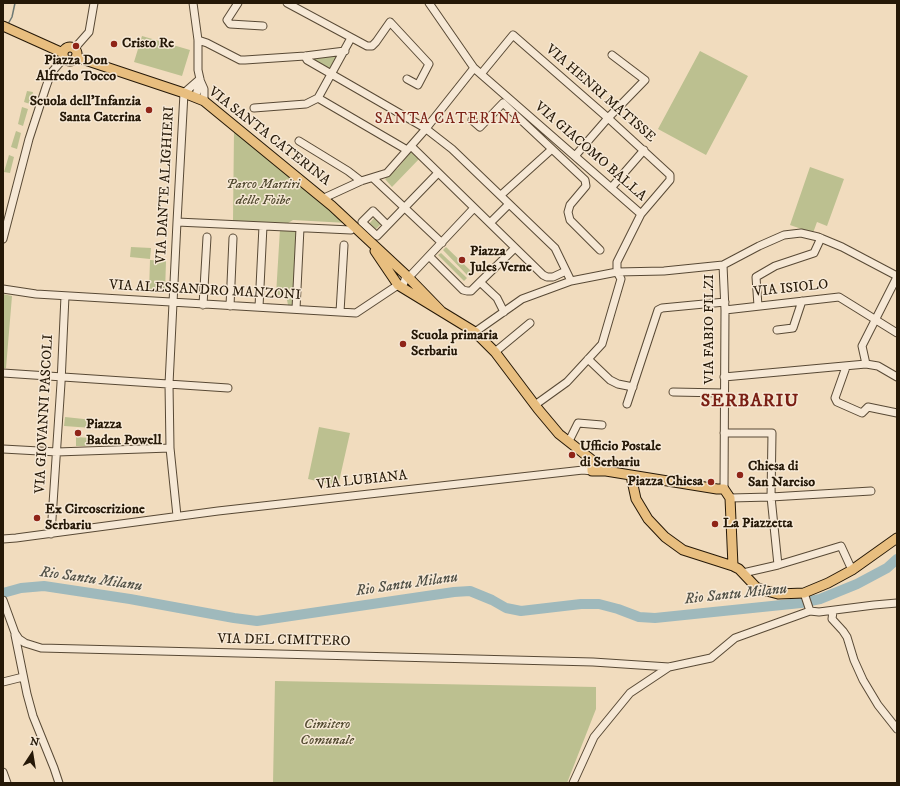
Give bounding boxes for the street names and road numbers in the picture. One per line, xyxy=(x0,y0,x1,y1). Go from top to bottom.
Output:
street label: VIA HENRI MATISSE xyxy=(542,42,658,146)
street label: VIA SANTA CATERINA xyxy=(205,84,333,190)
street label: VIA GIACOMO BALLA xyxy=(531,99,649,205)
street label: VIA DANTE ALIGHIERI xyxy=(153,106,179,264)
street label: VIA FABIO FILZI xyxy=(702,274,718,384)
street label: VIA ISIOLO xyxy=(753,277,829,301)
street label: VIA ALESSANDRO MANZONI xyxy=(109,278,301,304)
street label: VIA GIOVANNI PASCOLI xyxy=(32,334,58,494)
street label: VIA LUBIANA xyxy=(316,468,408,494)
street label: VIA DEL CIMITERO xyxy=(217,631,351,651)

